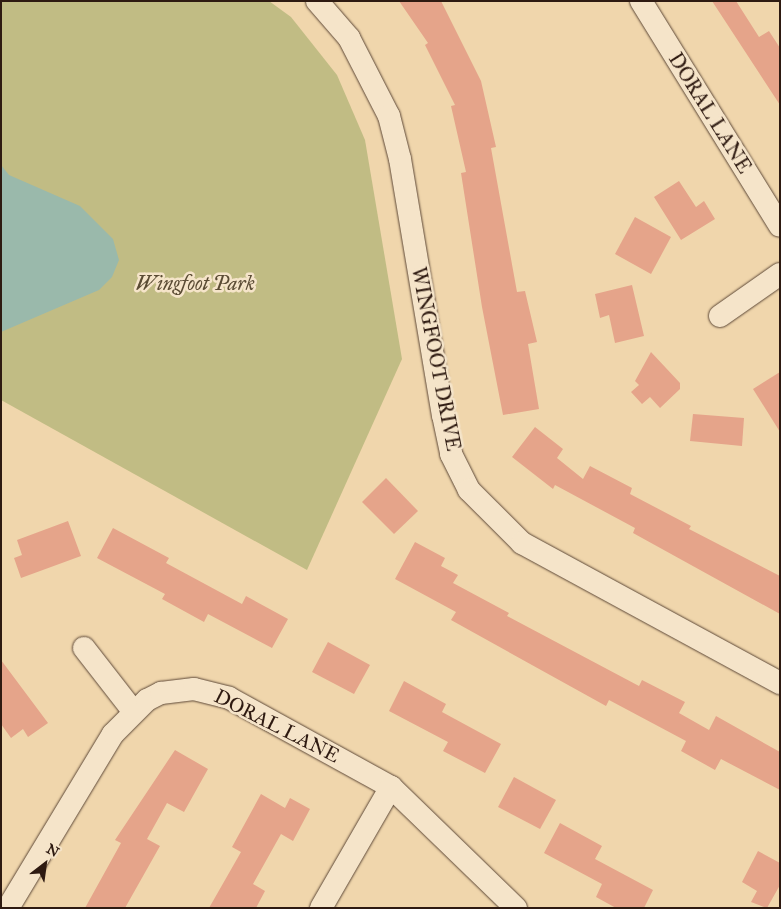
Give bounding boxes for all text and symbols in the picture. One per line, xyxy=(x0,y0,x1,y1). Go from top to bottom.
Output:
street label: DORAL LANE xyxy=(663,48,757,178)
street label: WINGFOOT DRIVE xyxy=(406,265,466,453)
park label: Wingfoot Park xyxy=(135,271,255,295)
street label: DORAL LANE xyxy=(210,684,344,768)
north arrow xyxy=(20,839,70,889)
text: N xyxy=(43,840,62,861)

